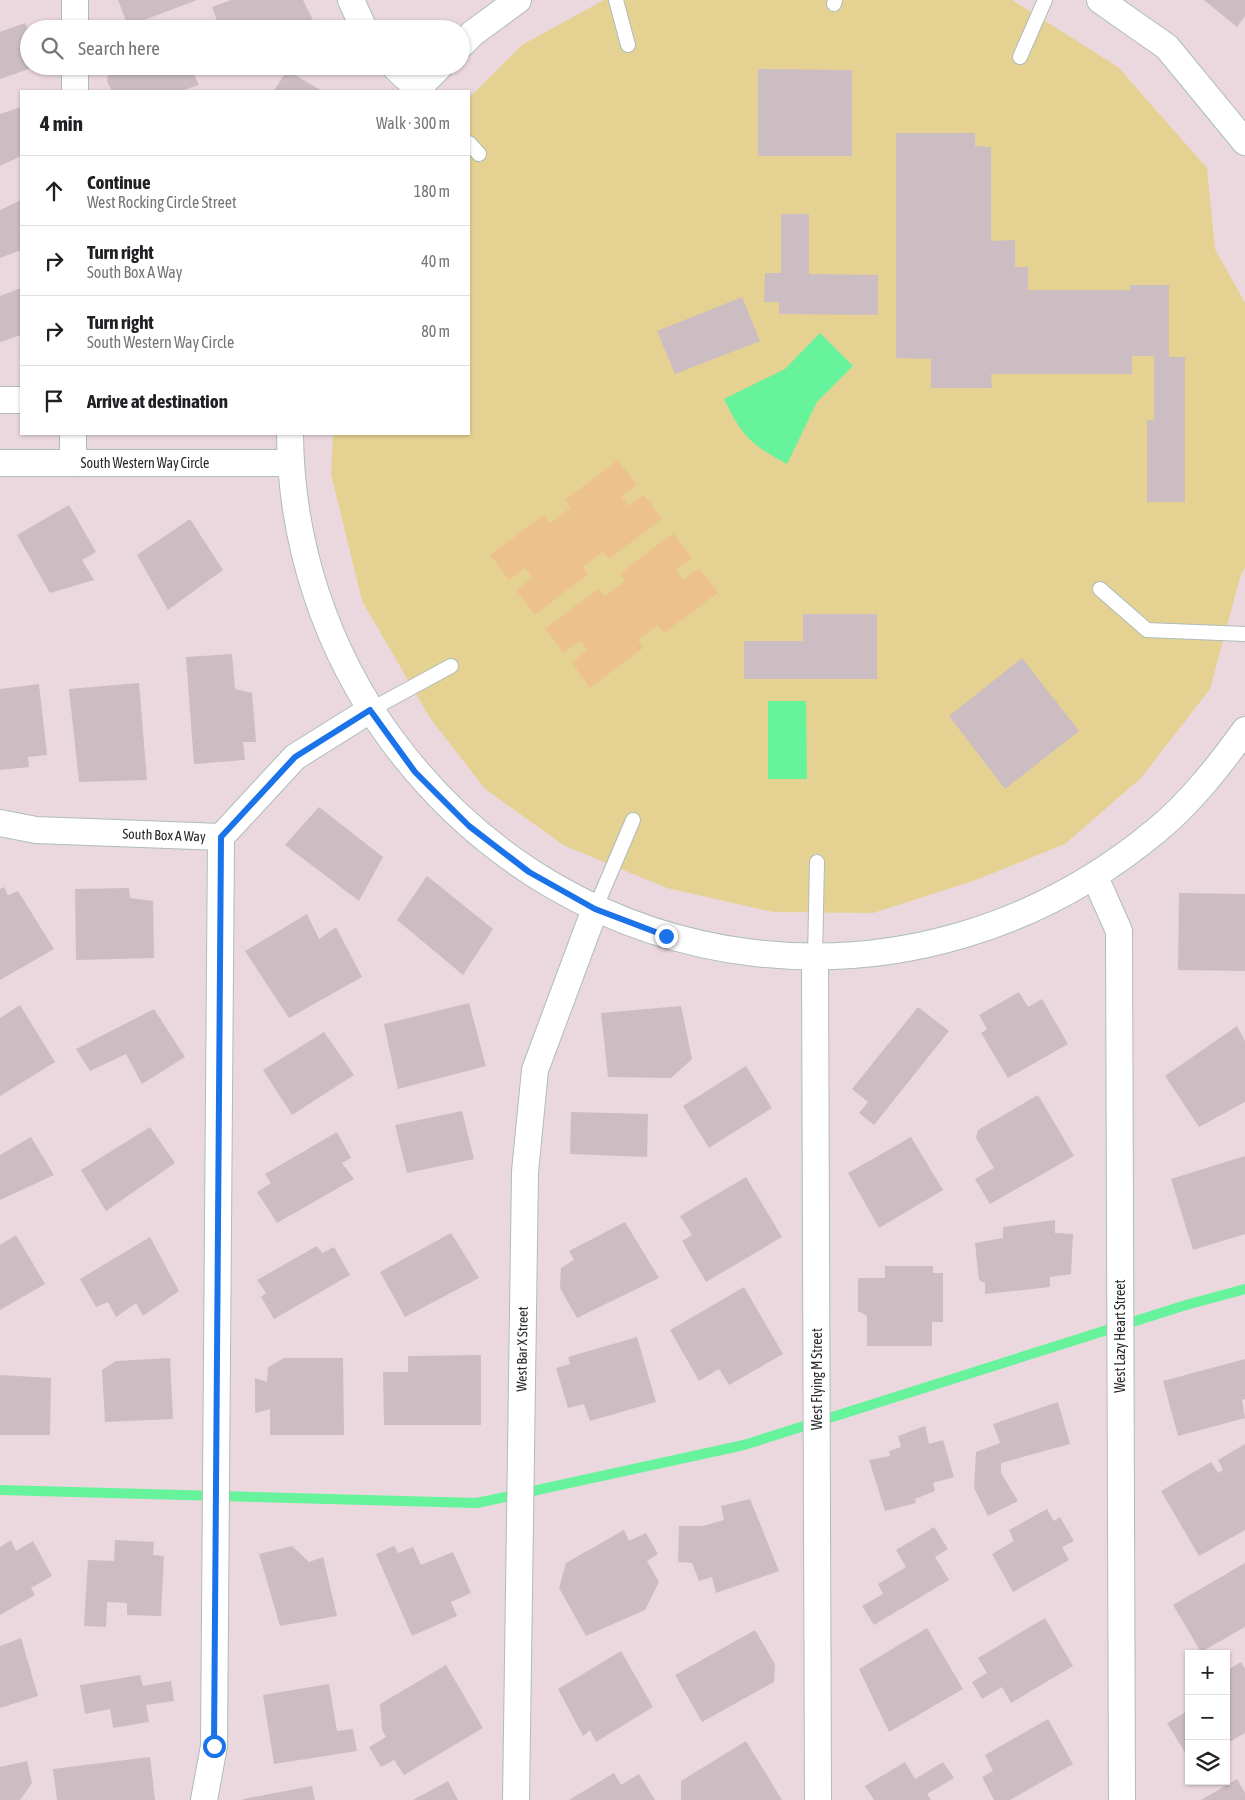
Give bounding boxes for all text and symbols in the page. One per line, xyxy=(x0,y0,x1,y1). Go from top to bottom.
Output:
search box xyxy=(20,20,470,75)
icon: search xyxy=(38,34,66,62)
text: Search here xyxy=(78,37,160,59)
text: 4 min xyxy=(40,111,83,135)
text: Walk · 300 m xyxy=(376,114,450,132)
text: Continue xyxy=(87,171,151,193)
icon: ahead xyxy=(40,177,68,205)
text: 180 m xyxy=(414,182,450,200)
text: West Rocking Circle Street xyxy=(87,193,237,211)
text: Turn right xyxy=(87,241,154,263)
icon: right xyxy=(40,247,68,275)
text: 40 m xyxy=(421,252,450,270)
text: South Box A Way xyxy=(87,263,182,281)
text: Turn right xyxy=(87,311,154,333)
icon: right xyxy=(40,317,68,345)
text: 80 m xyxy=(421,322,450,340)
text: South Western Way Circle xyxy=(87,333,234,351)
icon: arrive xyxy=(40,387,68,415)
text: Arrive at destination xyxy=(87,390,228,412)
street label: South Western Way Circle xyxy=(81,455,209,471)
street label: South Box A Way xyxy=(122,826,206,844)
route end xyxy=(655,925,678,948)
street label: West Lazy Heart Street xyxy=(1112,1279,1128,1393)
street label: West Bar X Street xyxy=(513,1306,531,1392)
street label: West Flying M Street xyxy=(809,1328,825,1430)
map controls xyxy=(1185,1650,1230,1785)
button: + xyxy=(1185,1650,1230,1695)
button: − xyxy=(1185,1695,1230,1740)
route start xyxy=(203,1735,226,1758)
button: layers xyxy=(1185,1740,1230,1785)

